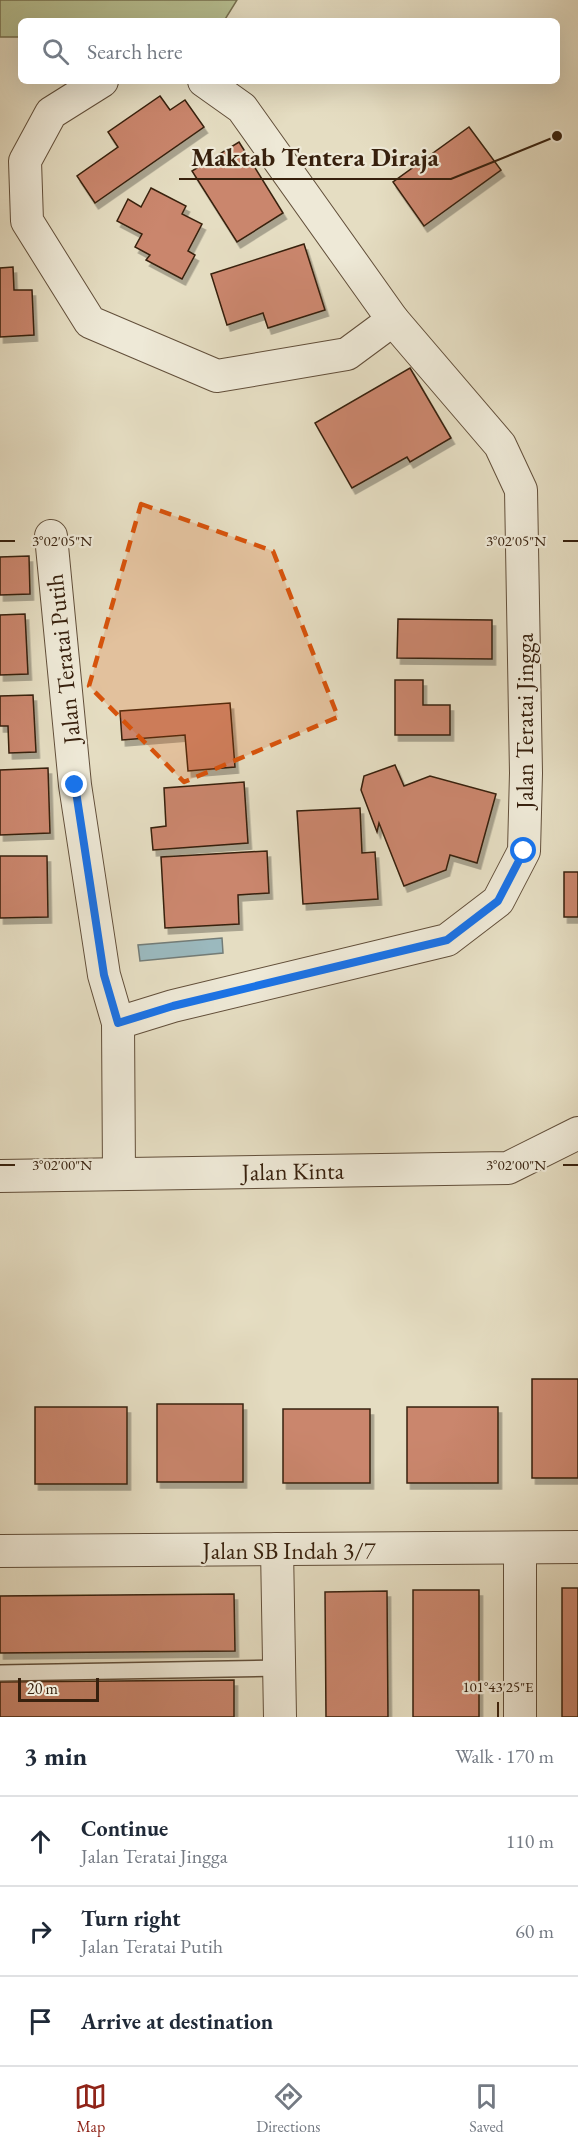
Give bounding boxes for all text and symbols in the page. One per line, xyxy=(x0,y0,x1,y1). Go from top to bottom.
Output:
search box xyxy=(18,18,560,84)
icon: search xyxy=(39,35,72,68)
text: Search here xyxy=(87,37,182,66)
callout: Maktab Tentera Diraja xyxy=(179,135,451,179)
text: Maktab Tentera Diraja xyxy=(191,140,440,174)
text: 3°02'05"N xyxy=(32,531,92,550)
text: 3°02'05"N xyxy=(486,531,546,550)
street label: Jalan Teratai Putih xyxy=(39,573,88,747)
street label: Jalan Teratai Jingga xyxy=(509,633,540,811)
route end xyxy=(61,771,87,797)
route start xyxy=(510,837,536,863)
text: 3°02'00"N xyxy=(32,1155,92,1174)
street label: Jalan Kinta xyxy=(239,1155,345,1187)
text: 3°02'00"N xyxy=(486,1155,546,1174)
street label: Jalan SB Indah 3/7 xyxy=(201,1535,376,1566)
scale bar xyxy=(18,1675,99,1702)
text: 101°43'25"E xyxy=(462,1677,534,1696)
text: 20 m xyxy=(27,1678,58,1699)
text: 3 min xyxy=(24,1739,87,1773)
text: Walk · 170 m xyxy=(455,1743,554,1769)
text: Continue xyxy=(81,1814,168,1843)
icon: ahead xyxy=(24,1825,57,1858)
text: 110 m xyxy=(506,1828,554,1854)
text: Jalan Teratai Jingga xyxy=(81,1843,228,1869)
text: Turn right xyxy=(81,1904,180,1933)
icon: right xyxy=(24,1915,57,1948)
text: 60 m xyxy=(515,1918,554,1944)
text: Jalan Teratai Putih xyxy=(81,1933,223,1959)
icon: arrive xyxy=(24,2005,57,2038)
text: Arrive at destination xyxy=(81,2007,273,2036)
tab: Map xyxy=(74,2080,107,2137)
tab: Directions xyxy=(256,2080,321,2137)
tab: Saved xyxy=(469,2080,504,2137)

